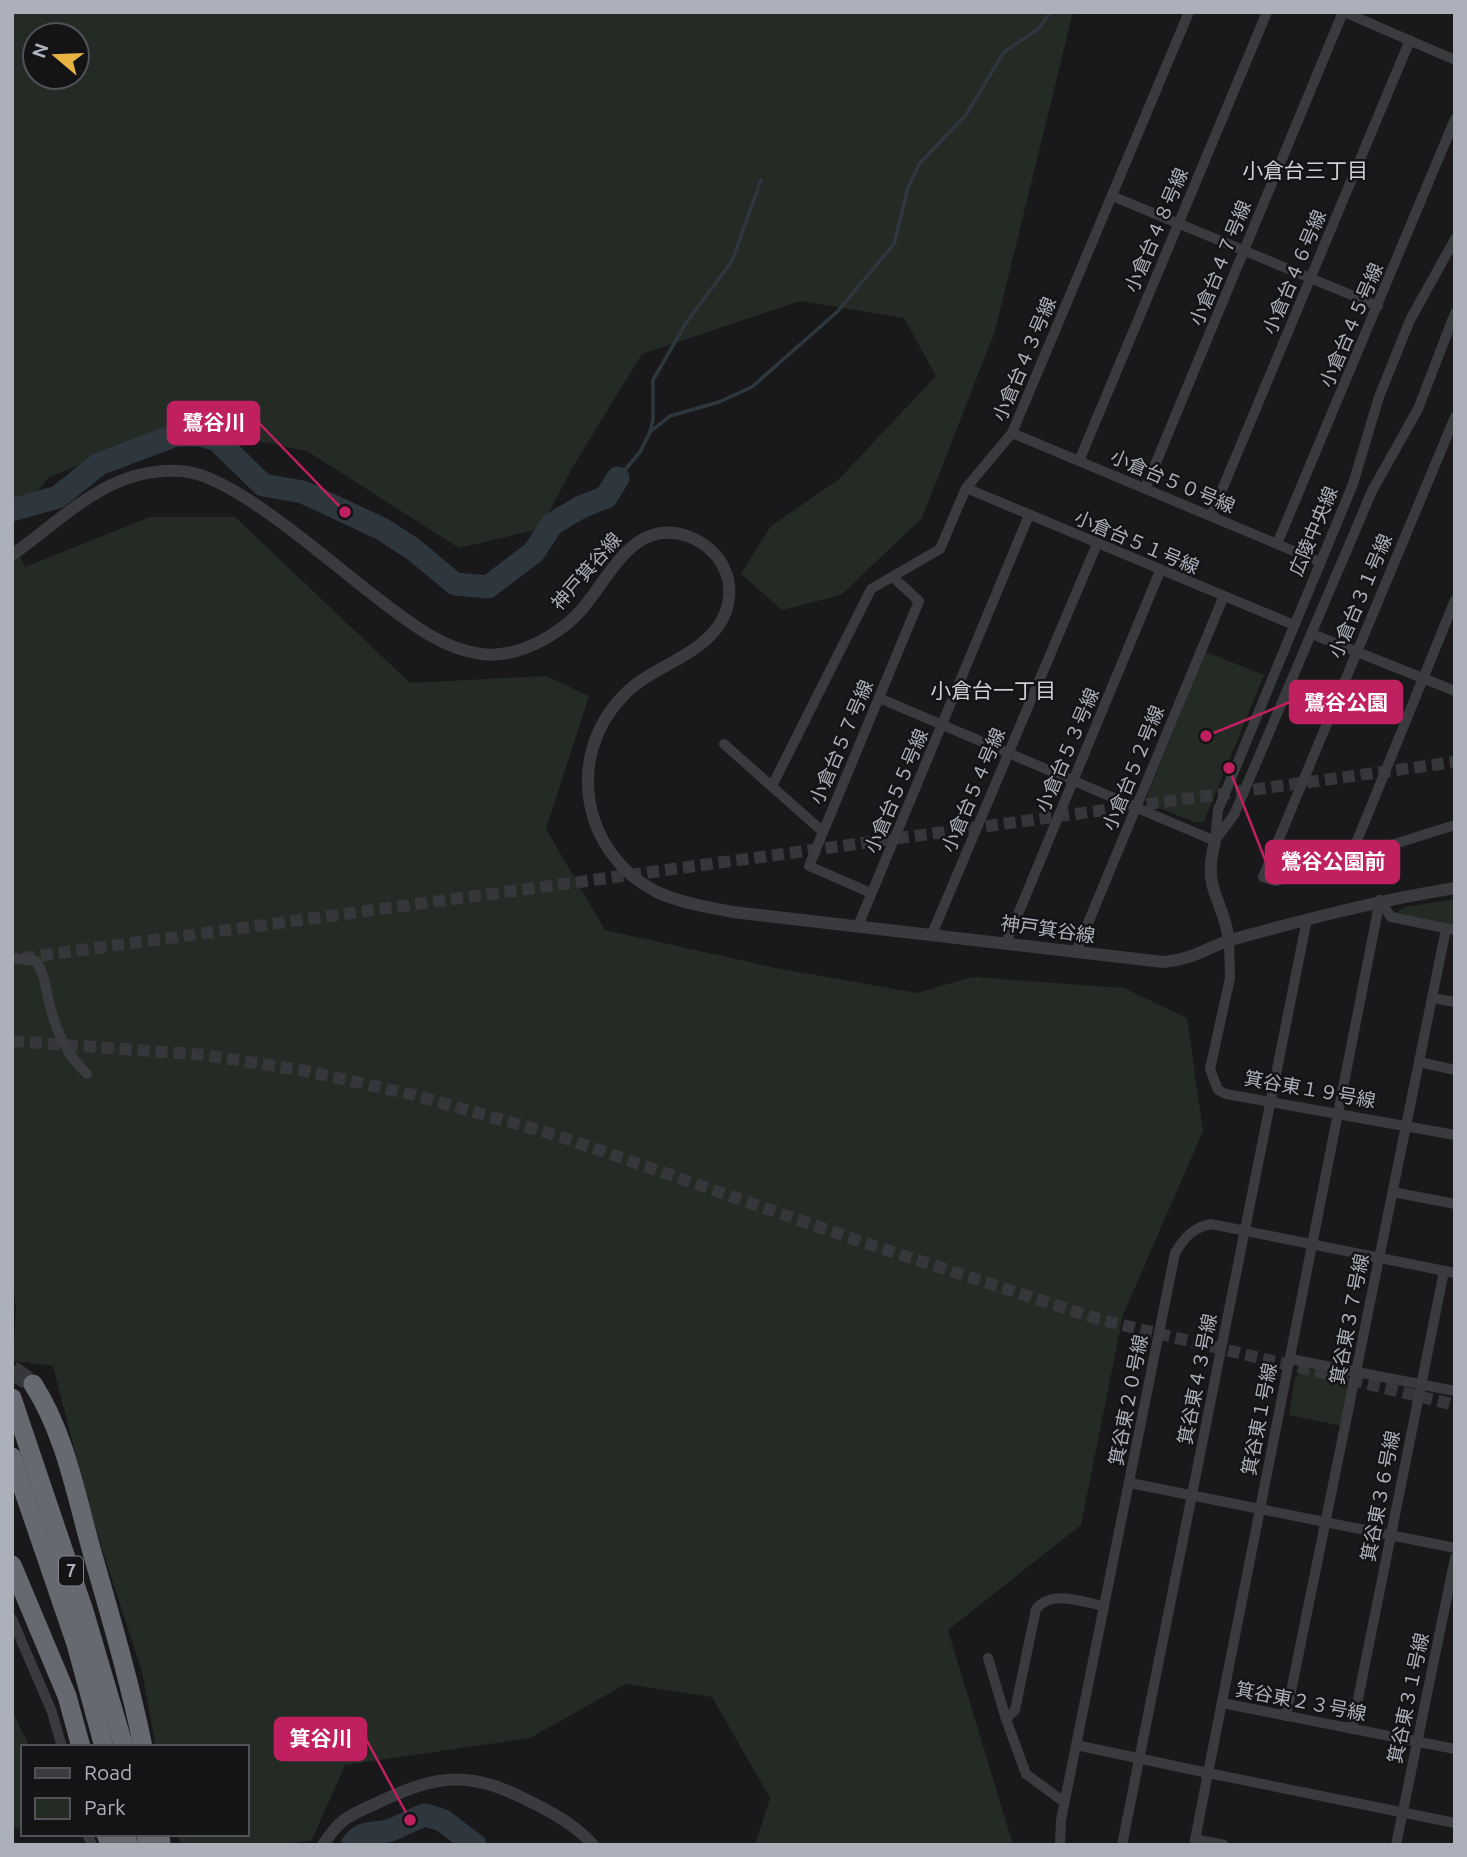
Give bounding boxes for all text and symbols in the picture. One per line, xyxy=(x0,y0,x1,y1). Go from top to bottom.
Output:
north arrow xyxy=(21,21,91,91)
text: N xyxy=(27,40,53,61)
district label: 小倉台三丁目 xyxy=(1242,158,1368,182)
street label: 小倉台４８号線 xyxy=(1120,164,1192,296)
street label: 小倉台４７号線 xyxy=(1185,197,1255,329)
street label: 小倉台４６号線 xyxy=(1258,206,1330,338)
street label: 小倉台４５号線 xyxy=(1315,259,1387,391)
street label: 小倉台４３号線 xyxy=(988,293,1060,425)
callout: 鷺谷川 xyxy=(168,402,259,444)
text: 鷺谷川 xyxy=(183,410,246,434)
street label: 小倉台５０号線 xyxy=(1107,445,1239,517)
street label: 広陵中央線 xyxy=(1284,483,1342,579)
street label: 小倉台５１号線 xyxy=(1071,506,1203,578)
street label: 神戸箕谷線 xyxy=(547,528,625,614)
street label: 小倉台３１号線 xyxy=(1324,530,1396,662)
street label: 小倉台５７号線 xyxy=(805,676,877,808)
district label: 小倉台一丁目 xyxy=(930,678,1056,702)
callout: 鷺谷公園 xyxy=(1290,681,1402,723)
street label: 小倉台５３号線 xyxy=(1031,684,1103,816)
text: 鷺谷公園 xyxy=(1304,690,1388,714)
street label: 小倉台５２号線 xyxy=(1098,702,1168,834)
street label: 小倉台５４号線 xyxy=(937,724,1009,856)
street label: 小倉台５５号線 xyxy=(860,725,932,857)
callout: 鶯谷公園前 xyxy=(1266,841,1399,883)
text: 鶯谷公園前 xyxy=(1281,849,1386,873)
street label: 神戸箕谷線 xyxy=(999,911,1097,947)
street label: 箕谷東１９号線 xyxy=(1243,1067,1377,1111)
street label: 箕谷東３７号線 xyxy=(1326,1252,1372,1386)
street label: 箕谷東４３号線 xyxy=(1174,1312,1220,1446)
street label: 箕谷東２０号線 xyxy=(1105,1333,1151,1467)
street label: 箕谷東１号線 xyxy=(1237,1361,1281,1477)
street label: 箕谷東３６号線 xyxy=(1357,1429,1403,1563)
road number: 7 xyxy=(59,1556,83,1586)
street label: 箕谷東３１号線 xyxy=(1383,1631,1433,1765)
street label: 箕谷東２３号線 xyxy=(1234,1678,1368,1724)
callout: 箕谷川 xyxy=(275,1718,366,1760)
text: 箕谷川 xyxy=(290,1726,353,1750)
legend xyxy=(21,1745,248,1836)
text: Road xyxy=(84,1760,132,1784)
text: Park xyxy=(84,1795,126,1819)

